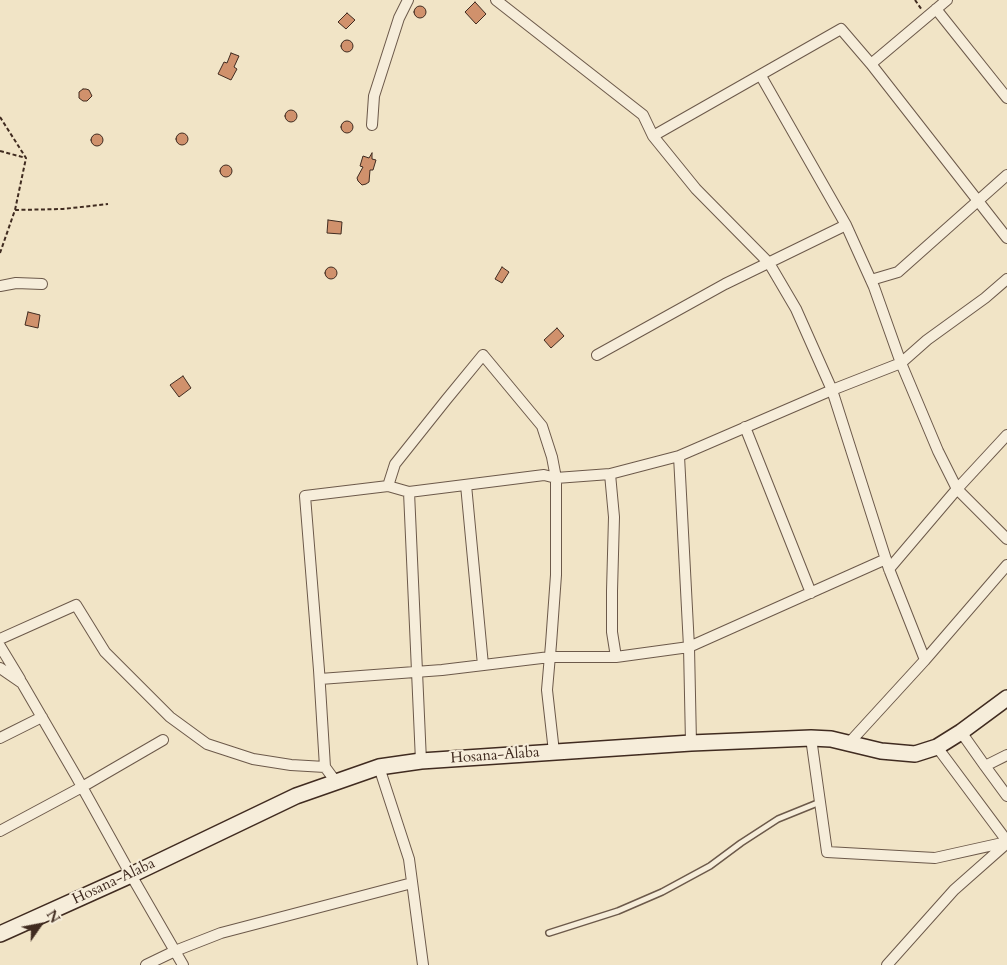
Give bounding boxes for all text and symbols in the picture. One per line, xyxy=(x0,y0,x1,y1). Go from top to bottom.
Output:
street label: Hosana-Alaba xyxy=(450,744,540,768)
street label: Hosana-Alaba xyxy=(70,855,158,909)
north arrow xyxy=(15,900,65,950)
text: N xyxy=(42,906,64,927)

